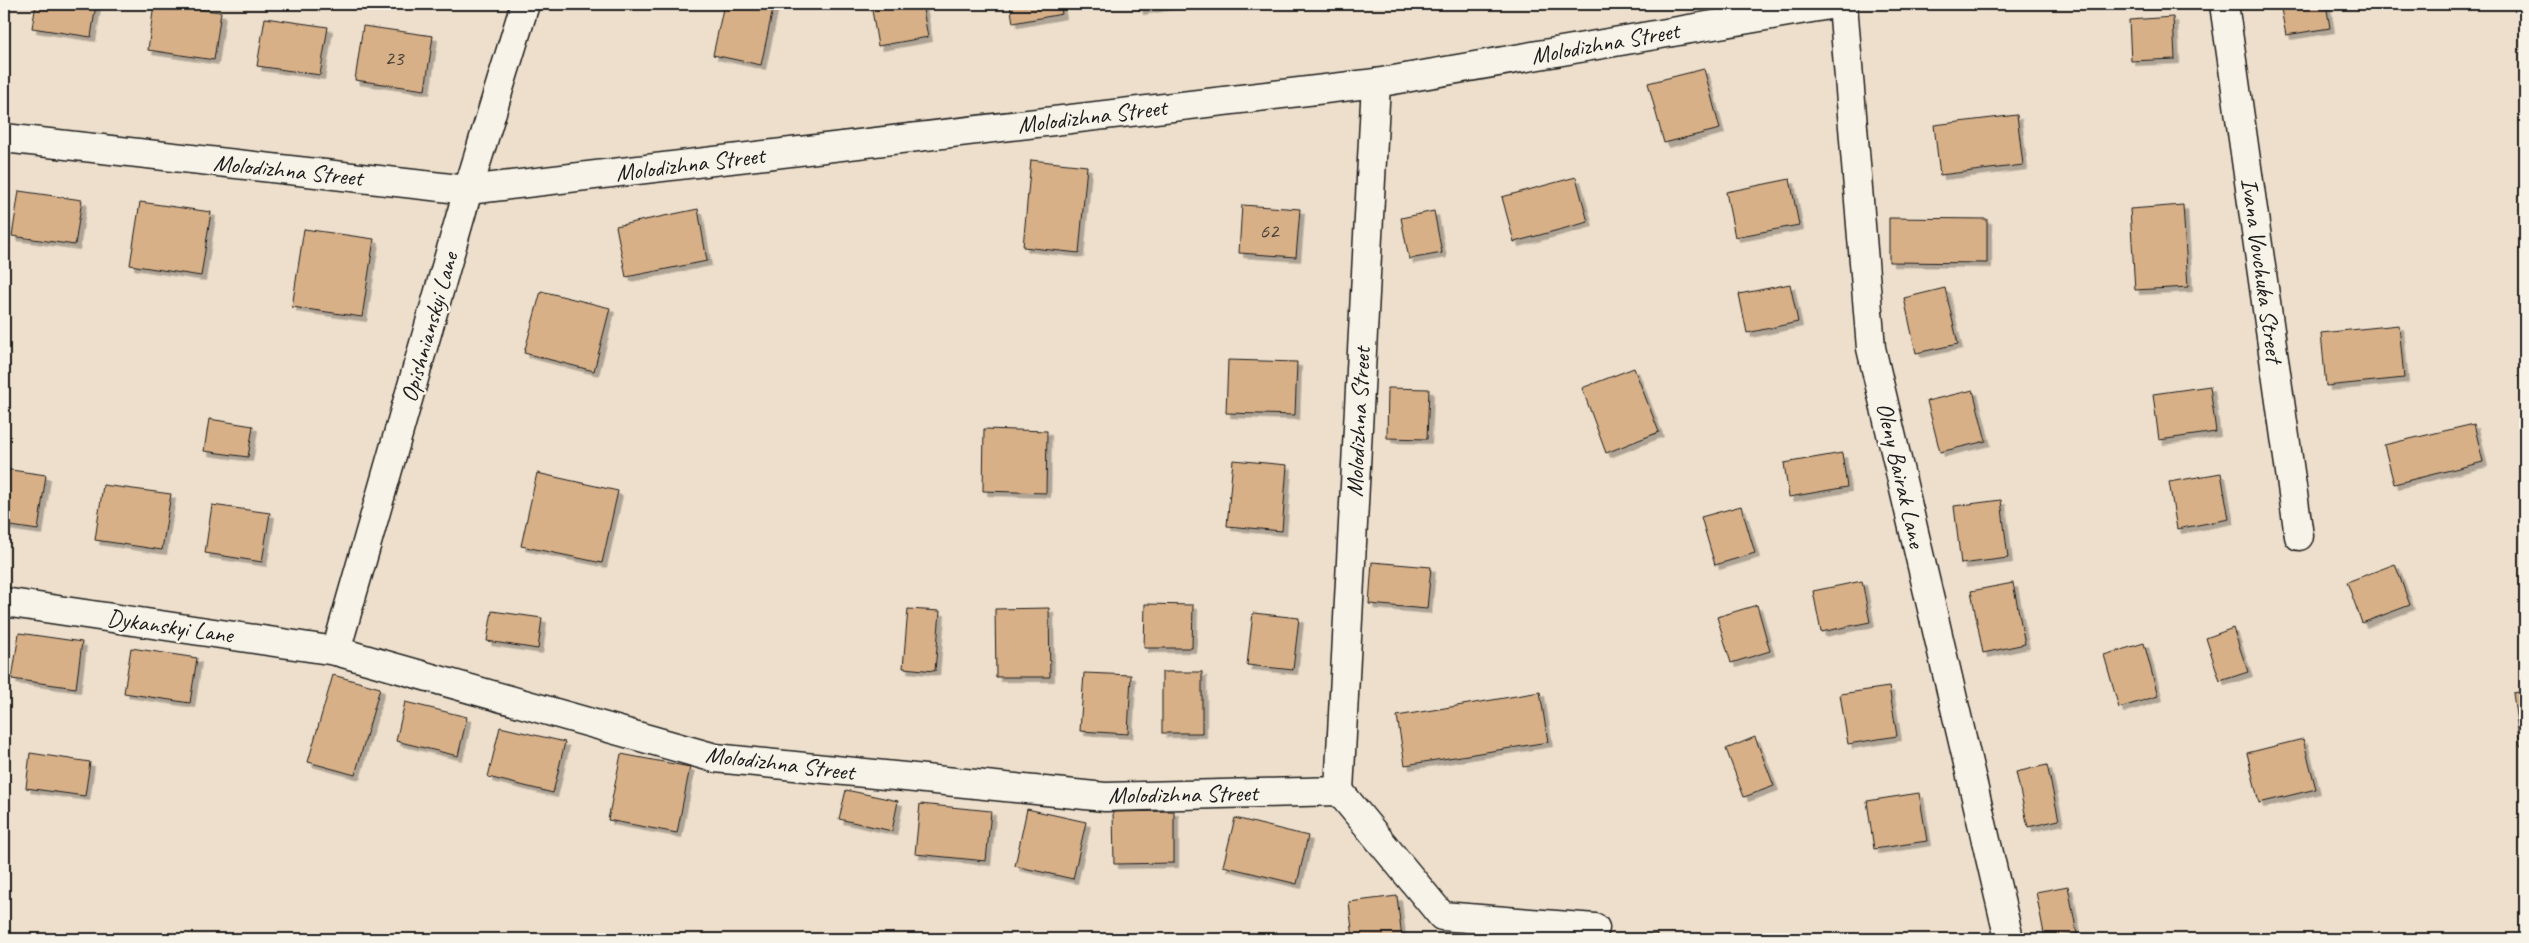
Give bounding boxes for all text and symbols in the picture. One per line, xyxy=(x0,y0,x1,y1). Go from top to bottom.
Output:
street label: Molodizhna Street xyxy=(1529,15,1683,71)
house number: 23 xyxy=(385,45,405,71)
street label: Molodizhna Street xyxy=(1016,92,1170,140)
street label: Molodizhna Street xyxy=(614,140,768,188)
street label: Molodizhna Street xyxy=(212,147,366,193)
street label: Ivana Vovchuka Street xyxy=(2234,176,2290,367)
house number: 62 xyxy=(1260,218,1280,244)
street label: Opishnianskyi Lane xyxy=(393,246,465,405)
street label: Molodizhna Street xyxy=(1339,344,1377,498)
street label: Oleny Bairak Lane xyxy=(1870,400,1933,552)
street label: Dykanskyi Lane xyxy=(105,602,237,650)
street label: Molodizhna Street xyxy=(704,739,858,787)
street label: Molodizhna Street xyxy=(1108,778,1260,810)

